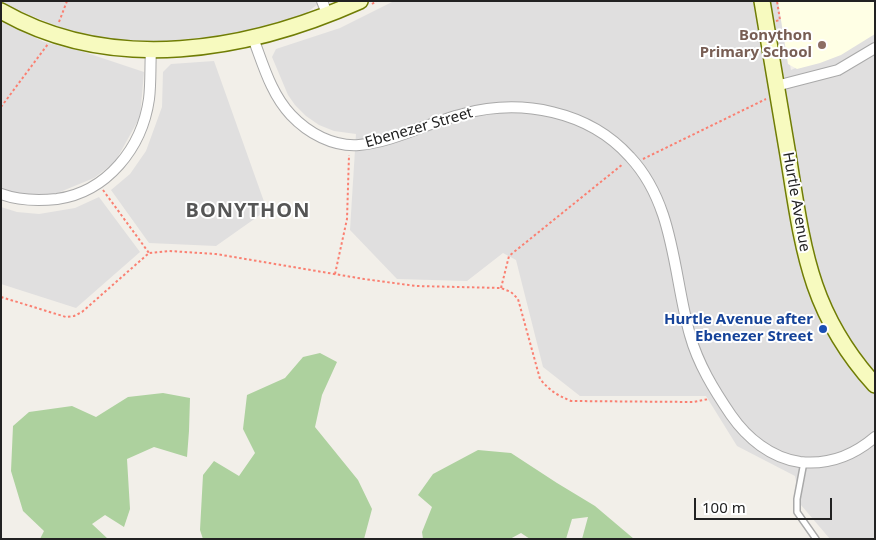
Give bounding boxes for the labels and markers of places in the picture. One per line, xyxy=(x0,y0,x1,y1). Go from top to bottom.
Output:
place label: Bonython Primary School xyxy=(700,27,812,62)
marker: Bonython Primary School xyxy=(816,39,828,51)
place label: Hurtle Avenue after Ebenezer Street xyxy=(664,311,813,346)
marker: Hurtle Avenue after Ebenezer Street xyxy=(817,323,829,335)

